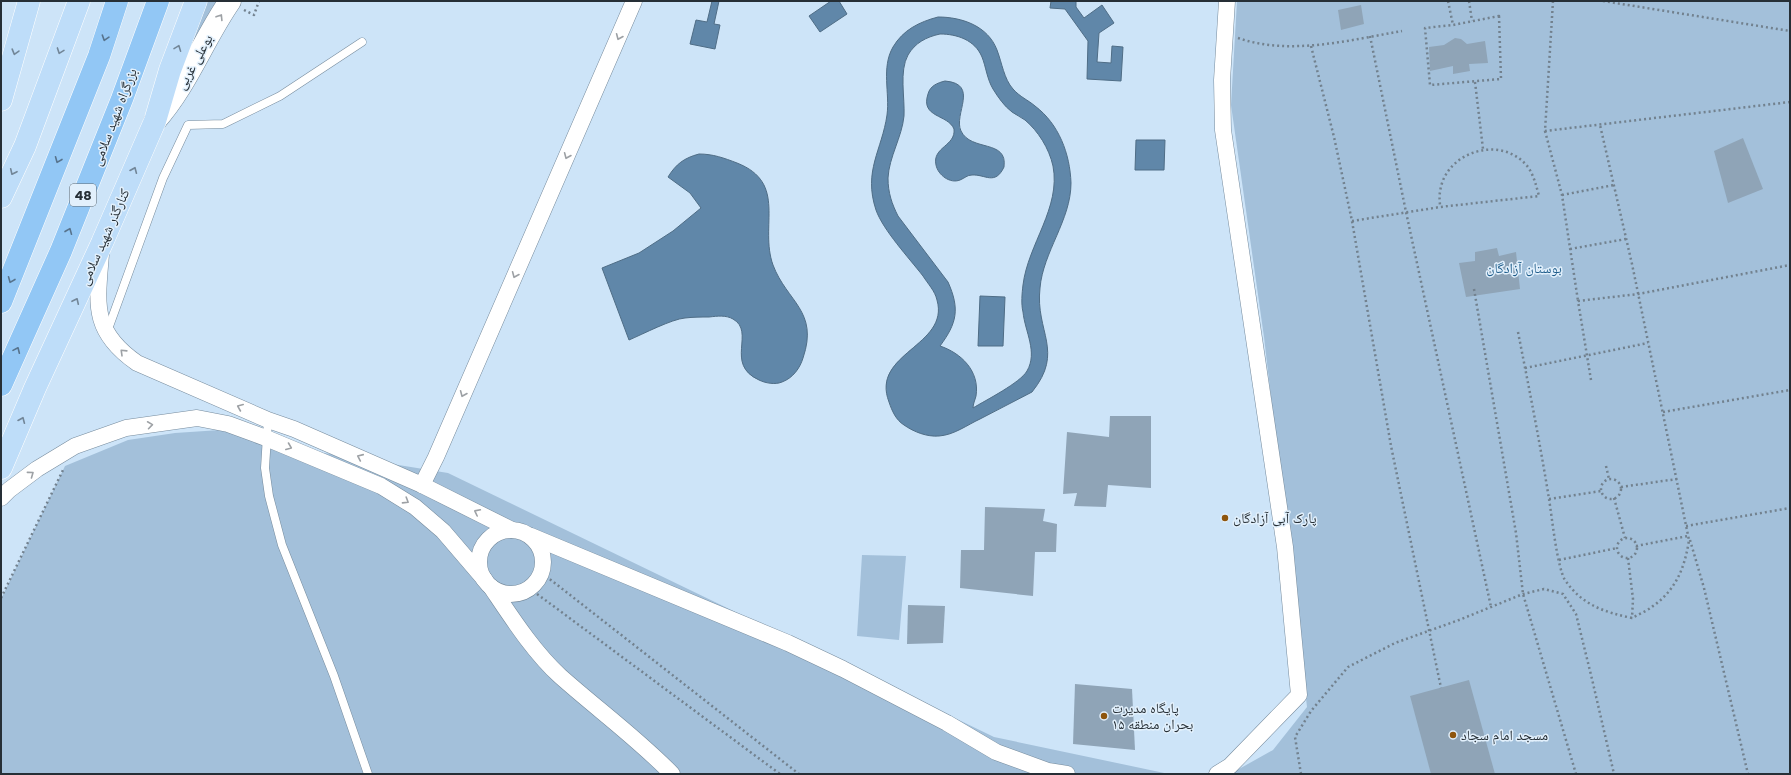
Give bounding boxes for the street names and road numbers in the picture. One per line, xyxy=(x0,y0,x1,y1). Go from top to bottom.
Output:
street label: بوعلی غربی xyxy=(171,31,217,93)
street label: بزرگراه شهید سلامی xyxy=(86,65,142,169)
road number: 48 xyxy=(70,184,96,206)
street label: کنارگذر شهید سلامی xyxy=(74,185,134,289)

